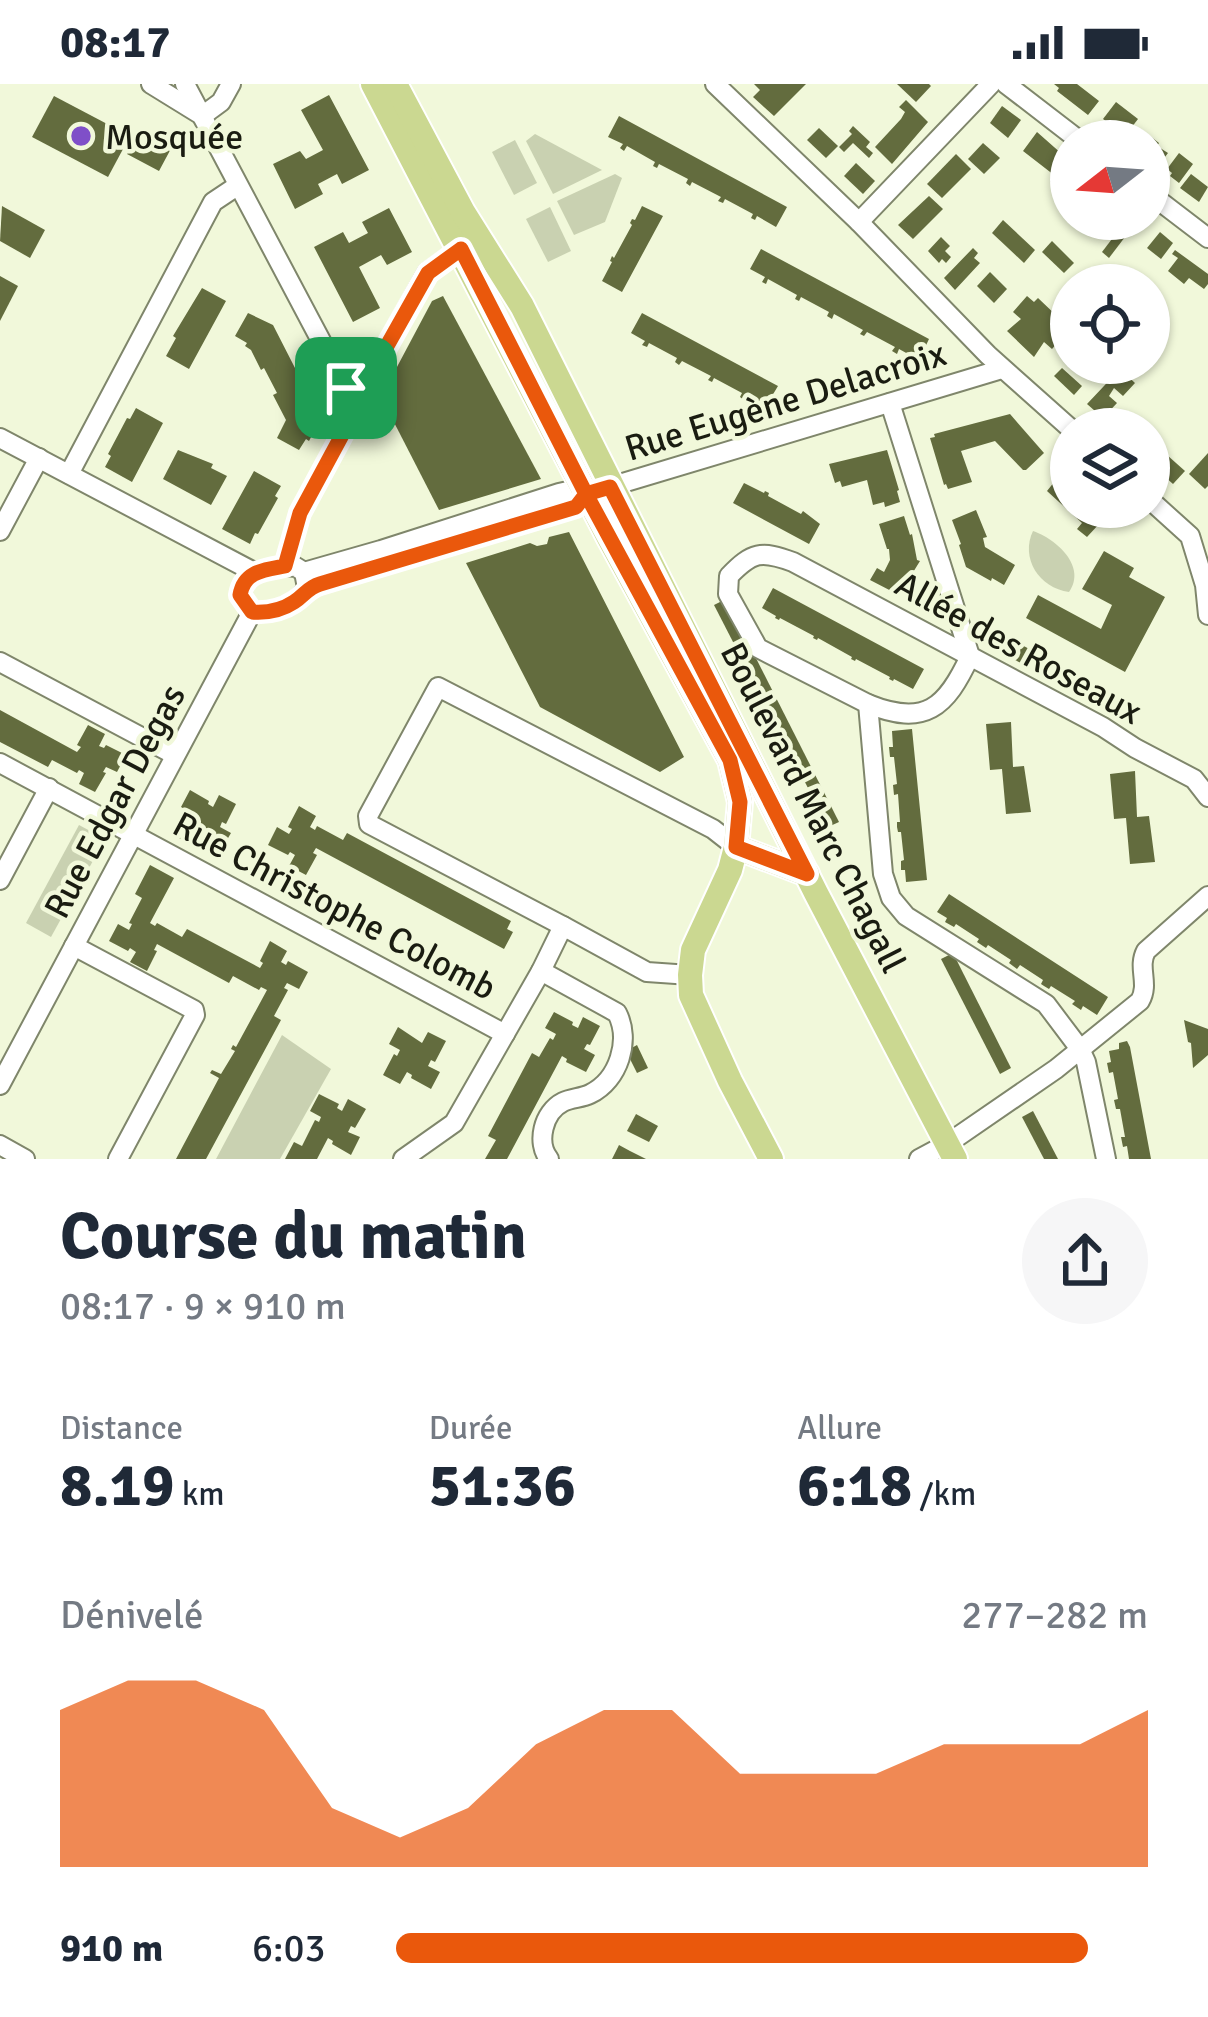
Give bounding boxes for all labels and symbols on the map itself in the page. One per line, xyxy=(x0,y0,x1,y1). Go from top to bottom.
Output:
place label: Mosquée xyxy=(105,115,243,160)
north arrow xyxy=(1050,120,1170,240)
marker: Mosquée xyxy=(68,123,94,149)
street label: Rue Eugène Delacroix xyxy=(620,331,952,472)
pin xyxy=(295,337,397,439)
street label: Allée des Roseaux xyxy=(887,562,1150,735)
street label: Boulevard Marc Chagall xyxy=(710,635,916,980)
street label: Rue Edgar Degas xyxy=(35,677,196,926)
street label: Rue Christophe Colomb xyxy=(165,802,504,1011)

